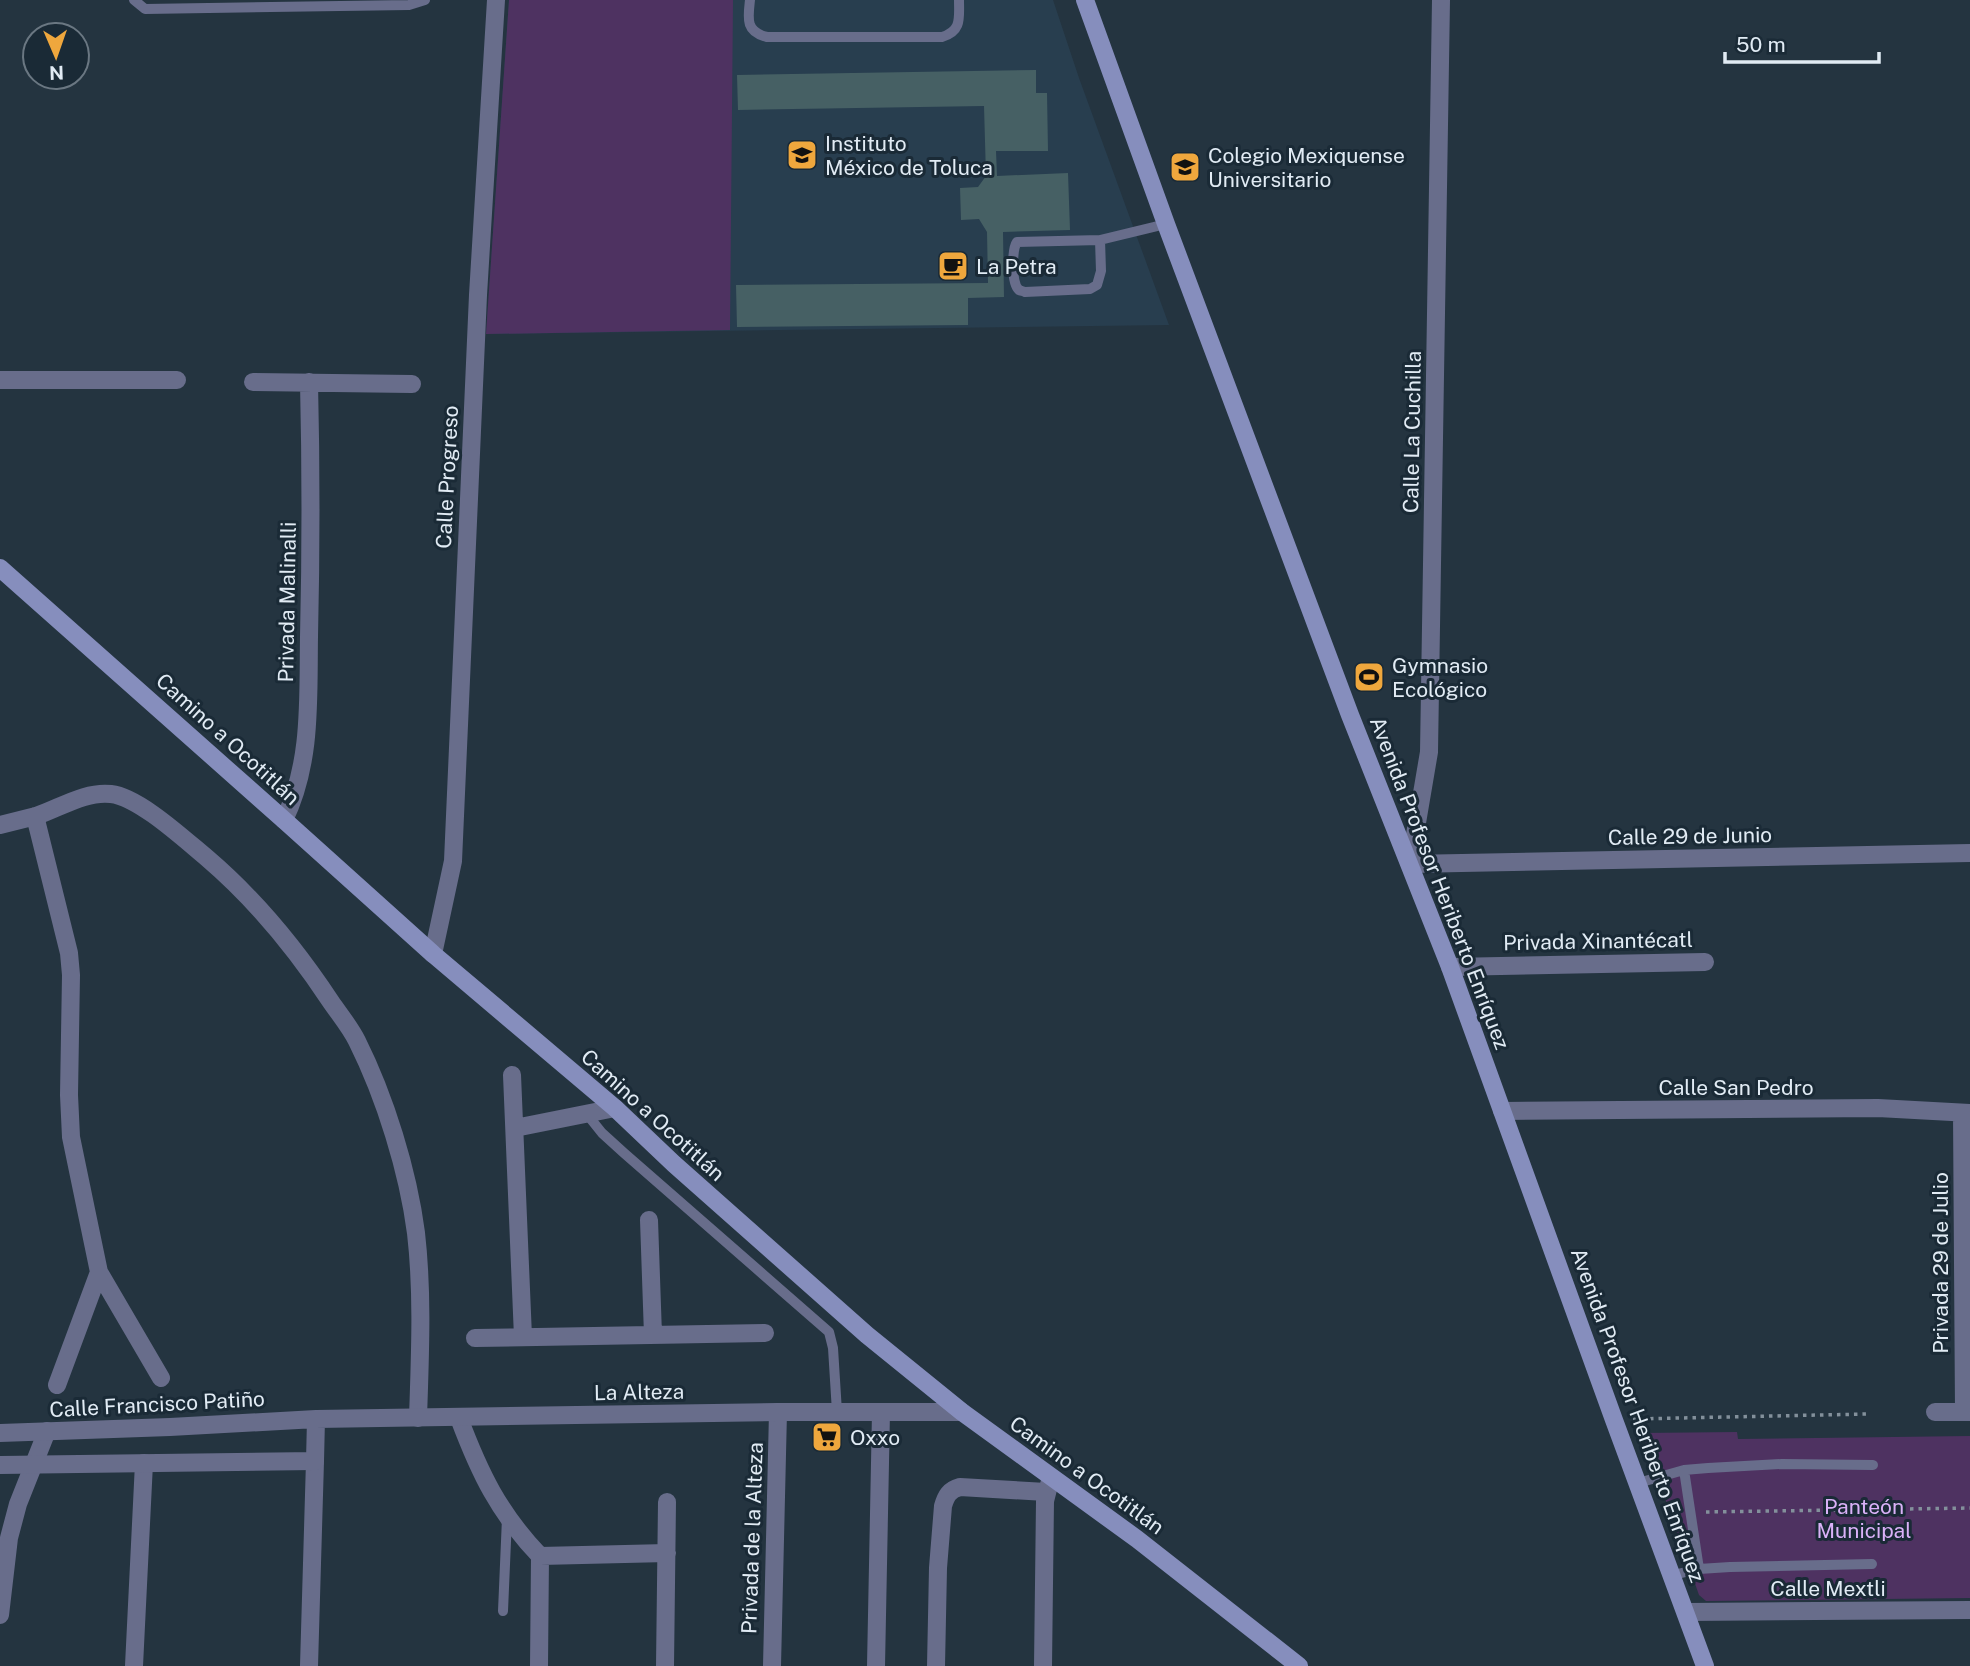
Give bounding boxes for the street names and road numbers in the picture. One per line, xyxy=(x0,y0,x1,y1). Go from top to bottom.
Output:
street label: Calle La Cuchilla xyxy=(1398,351,1426,513)
street label: Calle Progreso xyxy=(431,405,463,549)
street label: Privada Malinalli xyxy=(273,521,301,683)
street label: Camino a Ocotitlán xyxy=(151,668,305,810)
street label: Avenida Profesor Heriberto Enríquez xyxy=(1365,713,1515,1053)
street label: Calle 29 de Junio xyxy=(1608,822,1772,850)
street label: Privada Xinantécatl xyxy=(1503,927,1693,955)
street label: Camino a Ocotitlán xyxy=(576,1044,730,1186)
street label: Calle San Pedro xyxy=(1658,1075,1814,1100)
street label: Privada 29 de Julio xyxy=(1928,1172,1953,1354)
street label: Avenida Profesor Heriberto Enríquez xyxy=(1566,1244,1710,1586)
street label: La Alteza xyxy=(594,1379,684,1405)
street label: Calle Francisco Patiño xyxy=(49,1386,265,1422)
street label: Camino a Ocotitlán xyxy=(1005,1411,1169,1539)
street label: Privada de la Alteza xyxy=(736,1442,768,1634)
street label: Calle Mextli xyxy=(1770,1576,1886,1601)

